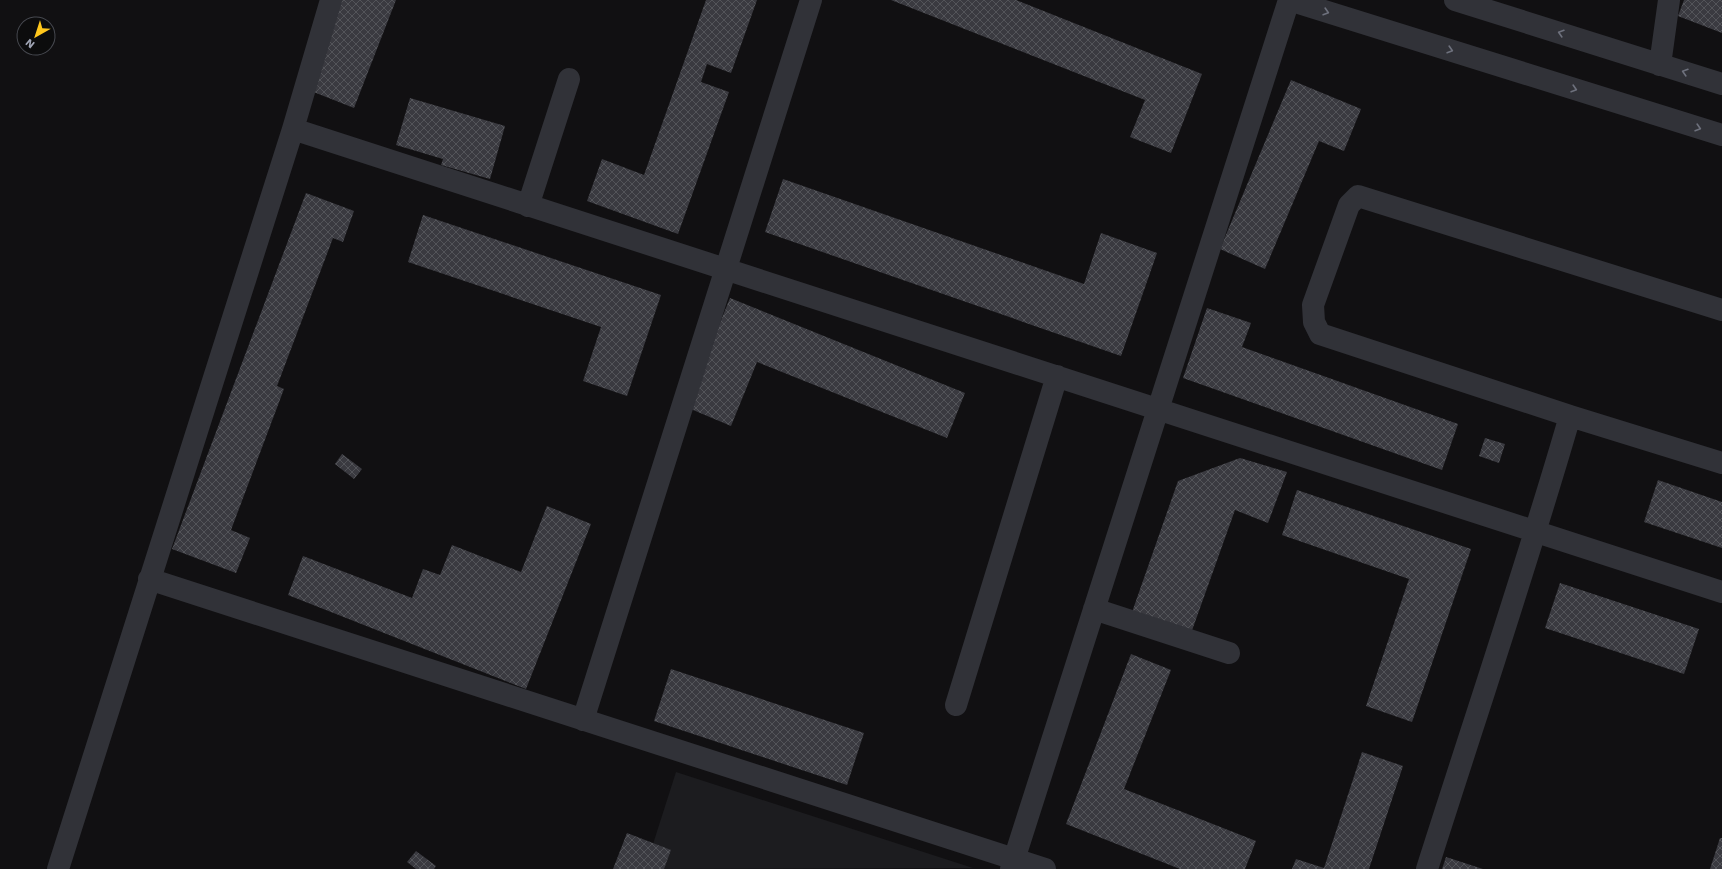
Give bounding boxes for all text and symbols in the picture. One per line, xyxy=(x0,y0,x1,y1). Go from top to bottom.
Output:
one-way arrow xyxy=(1322,7,1329,16)
north arrow xyxy=(16,16,56,56)
one-way arrow xyxy=(1557,29,1564,38)
text: N xyxy=(23,36,37,51)
one-way arrow xyxy=(1446,46,1453,54)
one-way arrow xyxy=(1681,68,1688,77)
one-way arrow xyxy=(1571,84,1578,93)
one-way arrow xyxy=(1695,123,1702,132)

